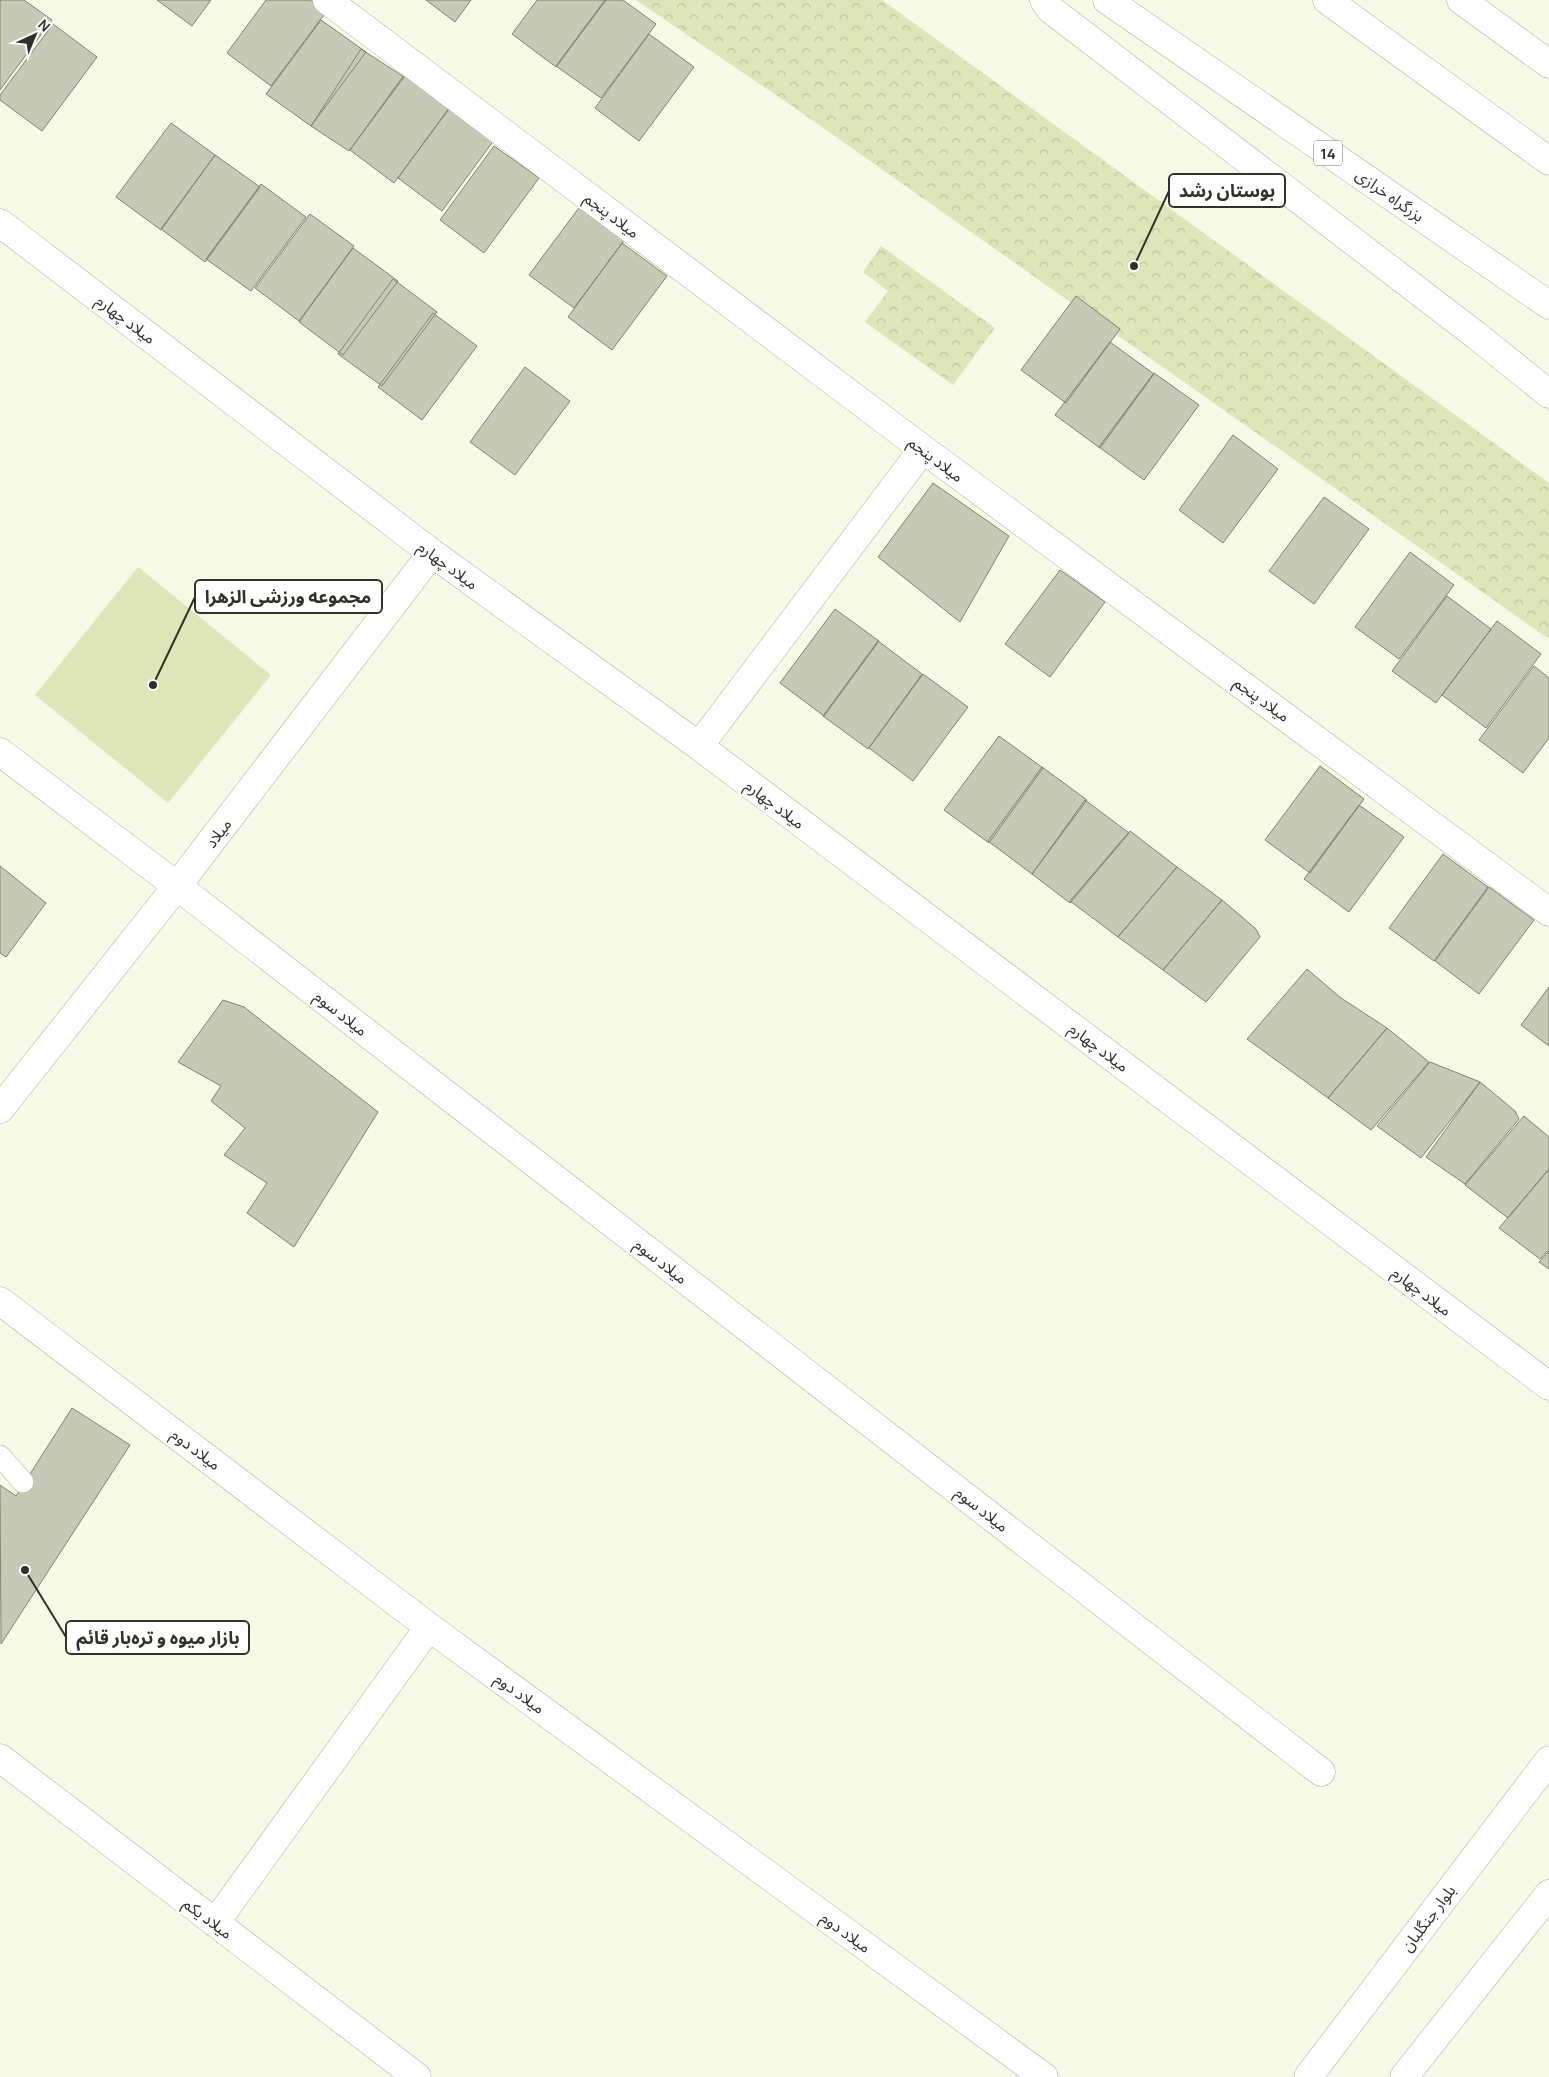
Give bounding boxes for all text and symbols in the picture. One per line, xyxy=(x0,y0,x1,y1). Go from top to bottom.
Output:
north arrow xyxy=(10,10,60,60)
text: N xyxy=(34,15,55,36)
road number: 14 xyxy=(1314,140,1342,166)
street label: بزرگراه خرازی xyxy=(1351,163,1429,227)
callout: بوستان رشد xyxy=(1169,174,1285,207)
text: بوستان رشد xyxy=(1179,178,1275,202)
street label: میلاد پنجم xyxy=(579,187,644,245)
street label: میلاد چهارم xyxy=(90,289,161,350)
street label: میلاد پنجم xyxy=(903,431,968,489)
street label: میلاد چهارم xyxy=(412,536,483,596)
callout: مجموعه ورزشی الزهرا xyxy=(195,580,382,613)
text: مجموعه ورزشی الزهرا xyxy=(205,584,371,608)
street label: میلاد پنجم xyxy=(1228,671,1294,728)
street label: میلاد چهارم xyxy=(739,774,810,835)
street label: میلاد xyxy=(200,814,236,852)
street label: میلاد سوم xyxy=(308,985,372,1043)
street label: میلاد چهارم xyxy=(1063,1017,1134,1078)
street label: میلاد سوم xyxy=(628,1233,692,1291)
street label: میلاد چهارم xyxy=(1386,1261,1457,1322)
street label: میلاد دوم xyxy=(165,1423,226,1477)
street label: میلاد سوم xyxy=(949,1481,1013,1539)
callout: بازار میوه و تره‌بار قائم xyxy=(66,1621,249,1654)
text: بازار میوه و تره‌بار قائم xyxy=(76,1625,240,1651)
street label: میلاد دوم xyxy=(489,1667,550,1720)
street label: بلوار جنگلبان xyxy=(1396,1880,1460,1956)
street label: میلاد یکم xyxy=(178,1892,237,1945)
street label: میلاد دوم xyxy=(815,1906,876,1959)

